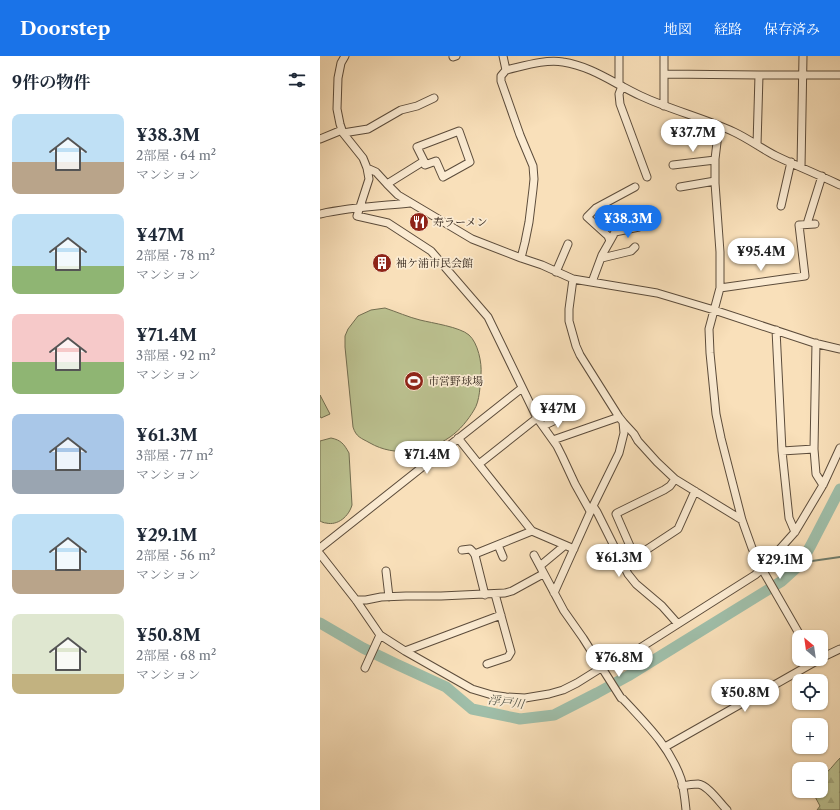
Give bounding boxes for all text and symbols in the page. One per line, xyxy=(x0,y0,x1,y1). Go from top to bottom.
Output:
text: Doorstep xyxy=(20,17,110,40)
text: 地図 xyxy=(664,20,692,38)
text: 経路 xyxy=(714,20,742,38)
text: 保存済み xyxy=(764,20,820,38)
icon: filters xyxy=(286,69,308,91)
text: 9件の物件 xyxy=(12,72,90,92)
pin: ¥37.7M xyxy=(660,119,726,153)
text: ¥37.7M xyxy=(670,124,716,140)
text: ¥38.3M xyxy=(136,125,200,145)
icon: home xyxy=(44,130,92,178)
text: 2部屋 · 64 m² xyxy=(136,147,216,163)
text: マンション xyxy=(136,166,200,182)
pin: ¥38.3M xyxy=(595,205,661,239)
text: ¥38.3M xyxy=(603,210,653,226)
restaurant icon: 寿ラーメン xyxy=(408,211,430,233)
place label: 寿ラーメン xyxy=(433,215,487,229)
text: ¥47M xyxy=(136,225,185,245)
icon: home xyxy=(44,230,92,278)
pin: ¥95.4M xyxy=(728,238,794,272)
text: ¥95.4M xyxy=(737,243,785,259)
text: 2部屋 · 78 m² xyxy=(136,247,215,263)
building icon: 袖ケ浦市民会館 xyxy=(371,252,393,274)
place label: 袖ケ浦市民会館 xyxy=(396,256,473,270)
text: マンション xyxy=(136,266,200,282)
text: ¥71.4M xyxy=(136,325,197,345)
icon: home xyxy=(44,330,92,378)
text: 3部屋 · 92 m² xyxy=(136,347,216,363)
text: マンション xyxy=(136,366,200,382)
sports icon: 市営野球場 xyxy=(403,370,425,392)
place label: 市営野球場 xyxy=(428,374,483,388)
pin: ¥47M xyxy=(534,395,582,429)
text: ¥47M xyxy=(539,400,577,416)
text: ¥61.3M xyxy=(136,425,198,445)
icon: home xyxy=(44,430,92,478)
pin: ¥71.4M xyxy=(394,441,460,475)
text: ¥71.4M xyxy=(404,446,450,462)
text: 3部屋 · 77 m² xyxy=(136,447,213,463)
text: マンション xyxy=(136,466,200,482)
text: ¥29.1M xyxy=(136,525,198,545)
icon: home xyxy=(44,530,92,578)
pin: ¥61.3M xyxy=(586,544,652,578)
pin: ¥29.1M xyxy=(747,546,813,580)
text: 2部屋 · 56 m² xyxy=(136,547,216,563)
text: ¥61.3M xyxy=(595,549,643,565)
text: ¥29.1M xyxy=(756,551,804,567)
text: マンション xyxy=(136,566,200,582)
text: ¥50.8M xyxy=(136,625,201,645)
icon: home xyxy=(44,630,92,678)
north arrow xyxy=(792,630,828,666)
map controls xyxy=(792,630,828,798)
pin: ¥76.8M xyxy=(586,644,652,678)
text: 2部屋 · 68 m² xyxy=(136,647,216,663)
text: ¥76.8M xyxy=(595,649,643,665)
text: マンション xyxy=(136,666,200,682)
button: locate xyxy=(792,674,828,710)
pin: ¥50.8M xyxy=(712,679,778,713)
text: ¥50.8M xyxy=(720,684,770,700)
water label: 浮戸川 xyxy=(487,692,527,712)
button: + xyxy=(792,718,828,754)
button: − xyxy=(792,762,828,798)

